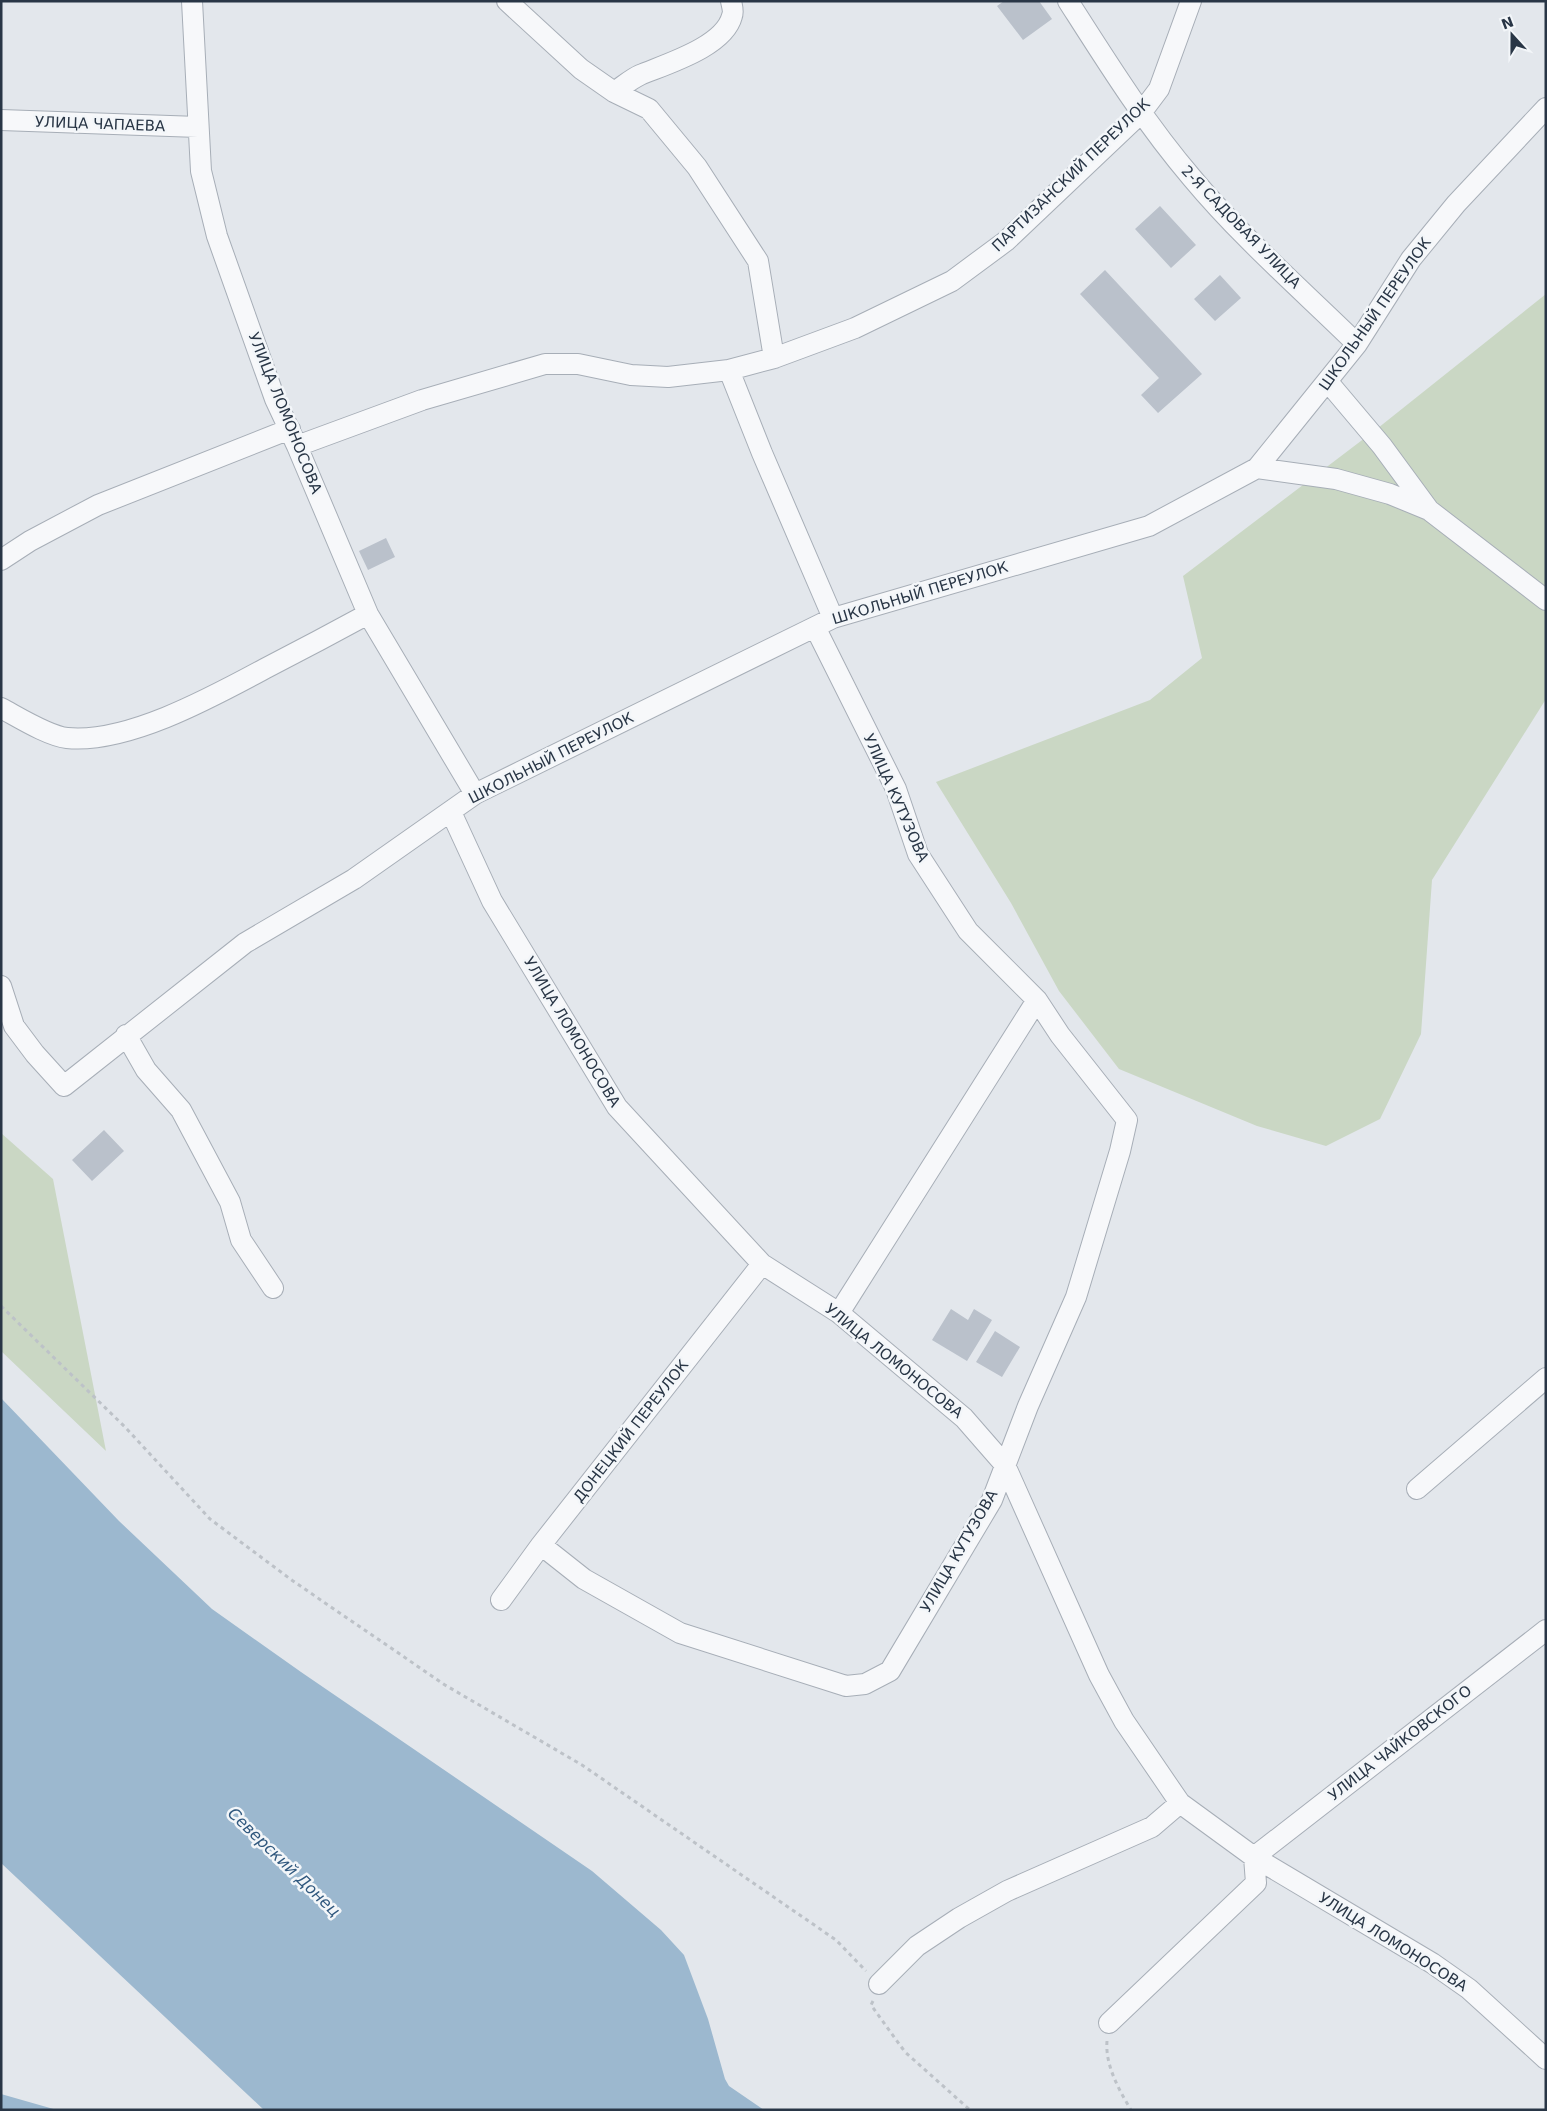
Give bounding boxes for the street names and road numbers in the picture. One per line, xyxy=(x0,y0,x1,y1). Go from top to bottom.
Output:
street label: ПАРТИЗАНСКИЙ ПЕРЕУЛОК xyxy=(988,94,1154,255)
street label: УЛИЦА ЧАПАЕВА xyxy=(35,113,166,135)
street label: 2-Я САДОВАЯ УЛИЦА xyxy=(1178,162,1305,293)
street label: ШКОЛЬНЫЙ ПЕРЕУЛОК xyxy=(1314,233,1435,394)
street label: УЛИЦА ЛОМОНОСОВА xyxy=(244,330,326,497)
street label: ШКОЛЬНЫЙ ПЕРЕУЛОК xyxy=(830,557,1010,628)
street label: ШКОЛЬНЫЙ ПЕРЕУЛОК xyxy=(465,707,637,807)
street label: УЛИЦА КУТУЗОВА xyxy=(860,731,933,866)
street label: УЛИЦА ЛОМОНОСОВА xyxy=(520,954,624,1111)
street label: УЛИЦА ЛОМОНОСОВА xyxy=(821,1300,967,1423)
street label: ДОНЕЦКИЙ ПЕРЕУЛОК xyxy=(569,1355,692,1506)
street label: УЛИЦА КУТУЗОВА xyxy=(917,1486,1002,1615)
street label: УЛИЦА ЧАЙКОВСКОГО xyxy=(1324,1681,1475,1804)
street label: УЛИЦА ЛОМОНОСОВА xyxy=(1315,1889,1471,1996)

